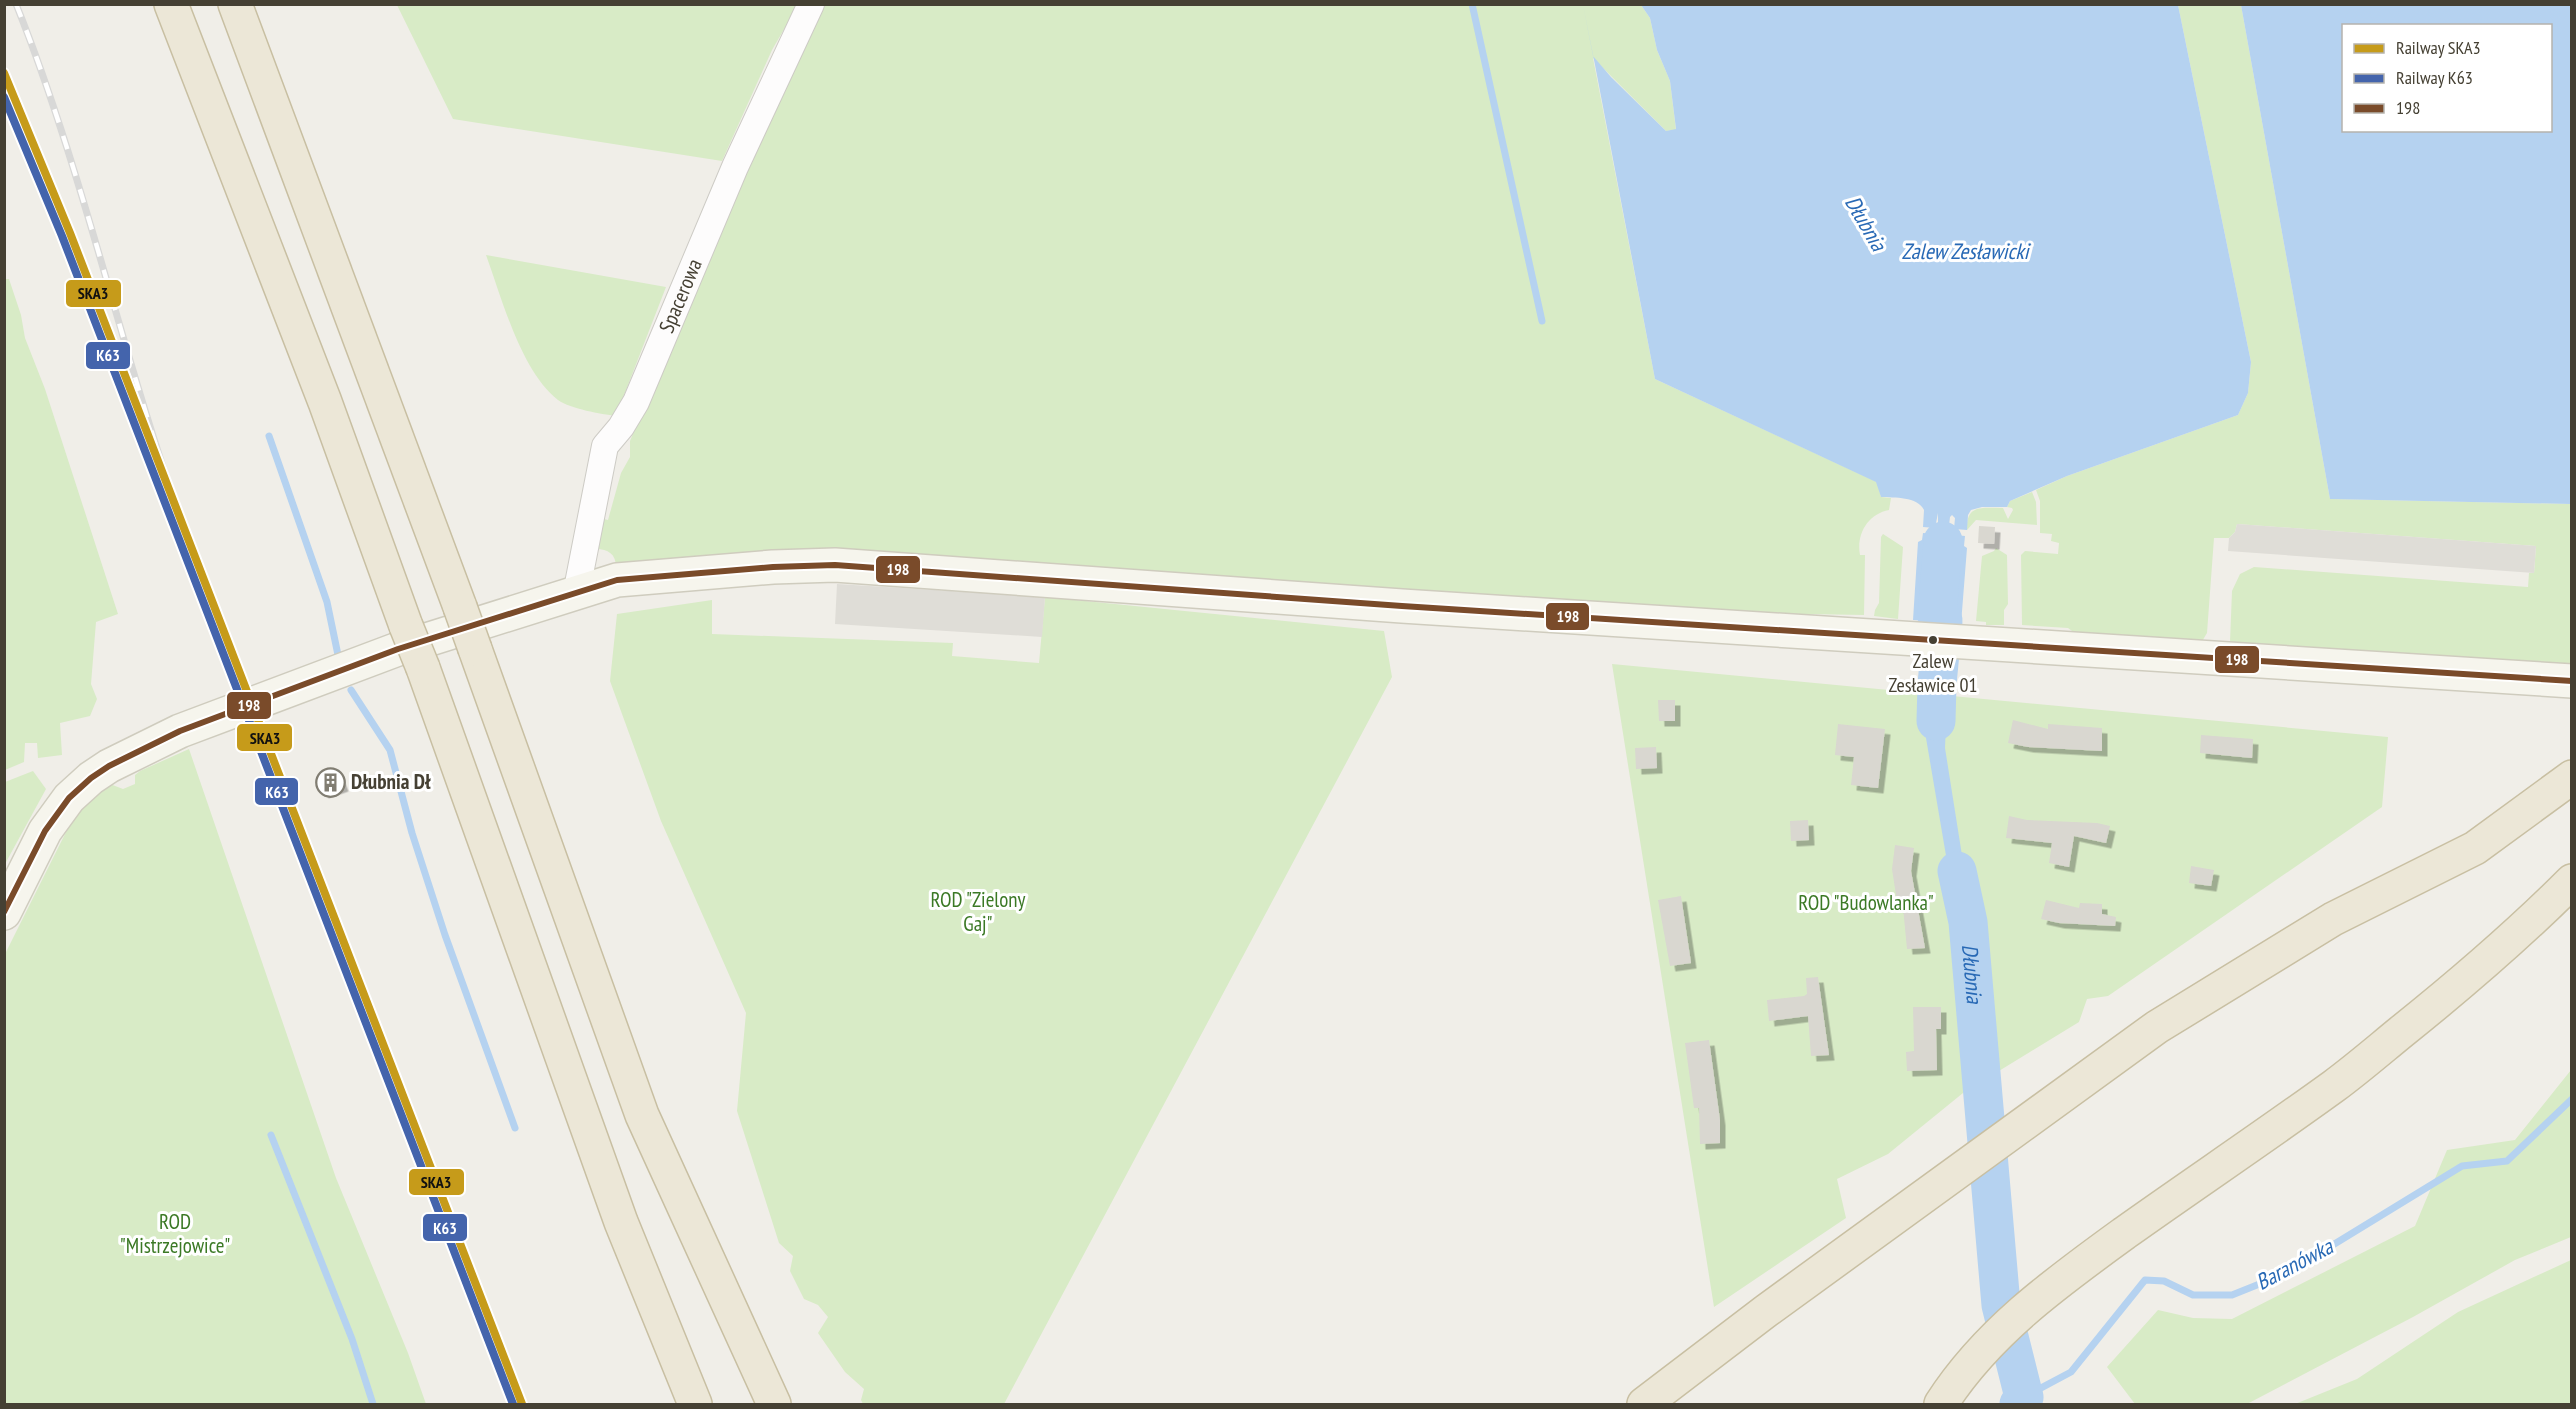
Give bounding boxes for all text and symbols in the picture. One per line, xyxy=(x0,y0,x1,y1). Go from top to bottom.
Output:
legend xyxy=(2342,24,2552,132)
text: Railway SKA3 xyxy=(2396,36,2481,59)
text: Railway K63 xyxy=(2396,66,2473,89)
text: 198 xyxy=(2396,96,2420,119)
water label: Dłubnia xyxy=(1839,190,1893,257)
water label: Zalew Zesławicki xyxy=(1901,237,2032,265)
street label: Spacerowa xyxy=(653,255,708,337)
line badge: SKA3 xyxy=(65,279,122,308)
text: SKA3 xyxy=(78,283,108,303)
line badge: K63 xyxy=(85,341,131,370)
text: K63 xyxy=(96,345,120,365)
line badge: 198 xyxy=(875,555,921,584)
text: 198 xyxy=(887,559,909,579)
line badge: 198 xyxy=(1545,602,1590,631)
text: 198 xyxy=(1557,606,1579,626)
marker: Zalew Zesławice 01 xyxy=(1927,634,1939,646)
line badge: 198 xyxy=(2214,645,2260,674)
place label: Zalew Zesławice 01 xyxy=(1888,648,1978,698)
text: 198 xyxy=(2226,649,2248,669)
line badge: 198 xyxy=(226,691,272,720)
text: 198 xyxy=(238,695,260,715)
line badge: SKA3 xyxy=(236,723,293,752)
text: SKA3 xyxy=(250,728,280,748)
building icon: Dłubnia Dł xyxy=(314,766,346,798)
place label: Dłubnia Dł xyxy=(351,768,431,795)
line badge: K63 xyxy=(254,777,299,806)
text: K63 xyxy=(265,782,289,802)
park label: ROD "Zielony Gaj" xyxy=(931,886,1026,937)
park label: ROD "Budowlanka" xyxy=(1798,889,1934,916)
water label: Dłubnia xyxy=(1956,943,1989,1005)
line badge: SKA3 xyxy=(408,1168,465,1196)
text: SKA3 xyxy=(421,1172,451,1192)
park label: ROD "Mistrzejowice" xyxy=(120,1208,230,1259)
line badge: K63 xyxy=(422,1213,468,1242)
text: K63 xyxy=(433,1218,457,1238)
water label: Baranówka xyxy=(2251,1232,2338,1296)

